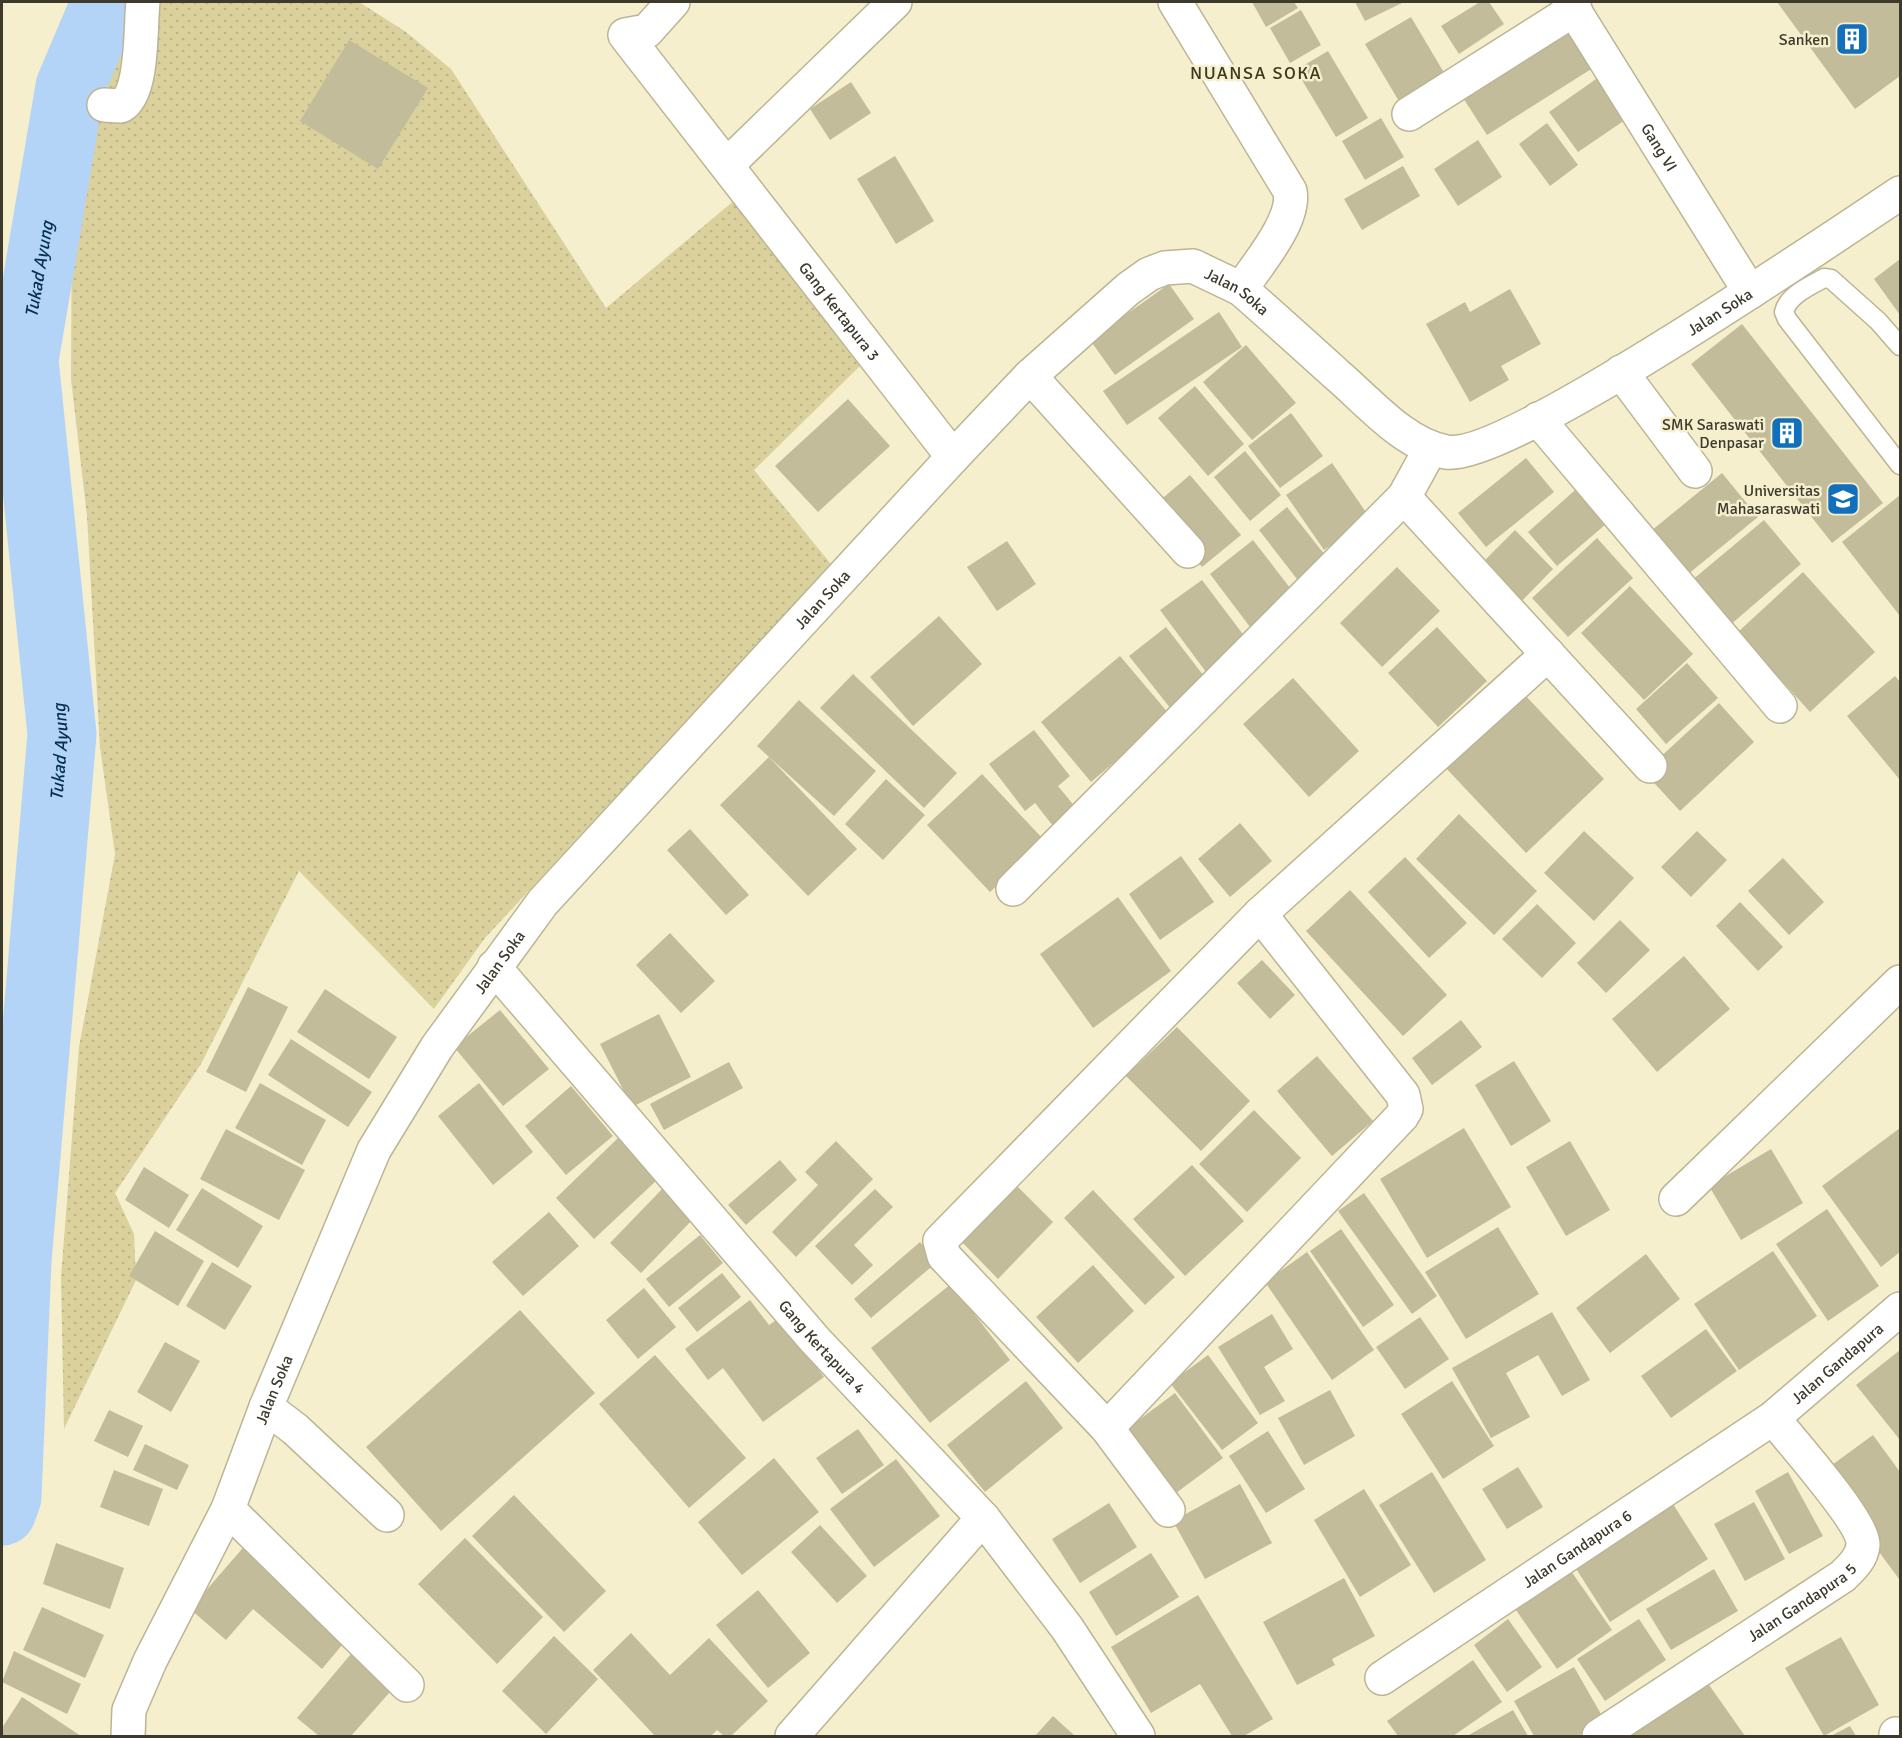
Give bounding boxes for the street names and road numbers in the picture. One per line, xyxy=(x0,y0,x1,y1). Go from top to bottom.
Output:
street label: Gang VI xyxy=(1636,120,1681,175)
street label: Gang Kertapura 3 xyxy=(794,258,883,365)
street label: Jalan Soka xyxy=(1201,264,1273,320)
street label: Jalan Soka xyxy=(1684,284,1757,341)
street label: Jalan Soka xyxy=(791,566,855,634)
street label: Jalan Soka xyxy=(470,927,530,998)
street label: Gang Kertapura 4 xyxy=(774,1296,870,1399)
street label: Jalan Gandapura xyxy=(1788,1319,1888,1409)
street label: Jalan Soka xyxy=(251,1352,298,1427)
street label: Jalan Gandapura 6 xyxy=(1519,1506,1636,1593)
street label: Jalan Gandapura 5 xyxy=(1744,1559,1861,1647)

